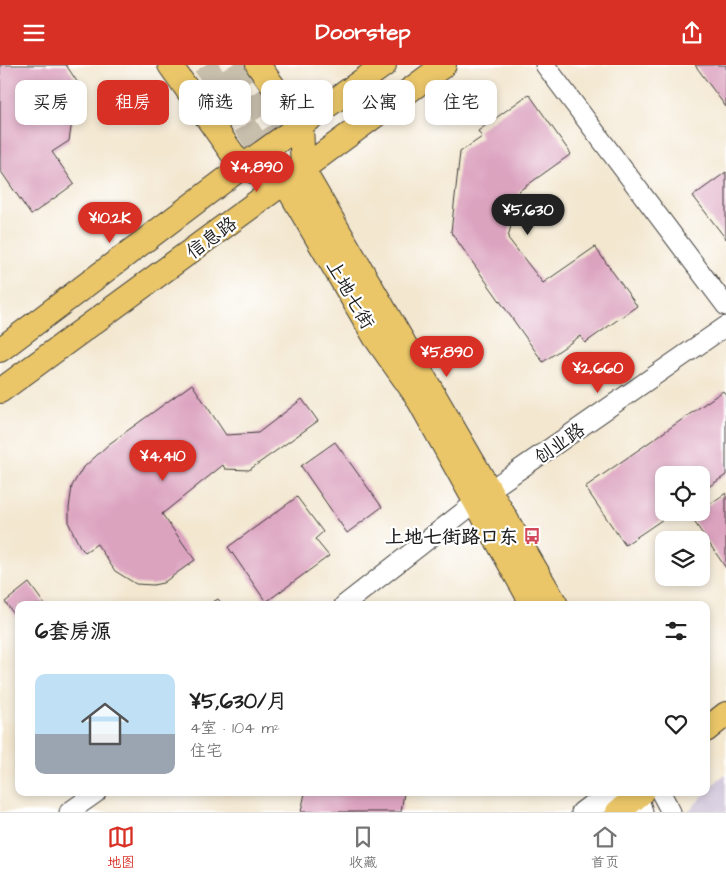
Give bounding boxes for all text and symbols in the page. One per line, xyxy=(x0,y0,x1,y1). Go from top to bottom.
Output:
text: Doorstep xyxy=(315,17,411,48)
icon: menu xyxy=(20,19,48,47)
icon: share xyxy=(678,19,706,47)
chip: 买房 xyxy=(15,80,87,125)
chip: 租房 xyxy=(97,80,169,125)
chip: 筛选 xyxy=(179,80,251,125)
chip: 新上 xyxy=(261,80,333,125)
chip: 公寓 xyxy=(343,80,415,125)
chip: 住宅 xyxy=(425,80,497,125)
pin: ¥4,890 xyxy=(216,151,298,193)
text: ¥4,890 xyxy=(231,156,283,178)
pin: ¥5,630 xyxy=(487,193,569,236)
text: ¥5,630 xyxy=(503,199,553,221)
pin: ¥10.2K xyxy=(69,201,151,244)
text: ¥10.2K xyxy=(89,207,131,229)
street label: 信息路 xyxy=(181,211,243,266)
street label: 上地七街 xyxy=(319,255,380,334)
pin: ¥5,890 xyxy=(406,335,488,378)
text: ¥5,890 xyxy=(421,341,473,363)
pin: ¥2,660 xyxy=(557,351,639,394)
text: ¥2,660 xyxy=(573,357,623,379)
street label: 创业路 xyxy=(529,417,591,472)
pin: ¥4,410 xyxy=(122,439,204,482)
text: ¥4,410 xyxy=(140,445,186,467)
map controls xyxy=(655,466,710,586)
button: locate xyxy=(655,466,710,521)
place label: 上地七街路口东 xyxy=(385,524,518,551)
bus stop icon: 上地七街路口东 xyxy=(522,526,542,546)
button: layers xyxy=(655,531,710,586)
text: 6套房源 xyxy=(35,617,111,646)
icon: filters xyxy=(662,617,690,645)
text: ¥5,630/月 xyxy=(190,687,287,716)
icon: home xyxy=(75,694,135,754)
icon: heart xyxy=(662,710,690,738)
text: 4室 · 104 m² xyxy=(190,717,280,739)
text: 住宅 xyxy=(190,740,222,762)
tab: 地图 xyxy=(107,823,135,873)
tab: 收藏 xyxy=(349,823,377,873)
tab: 首页 xyxy=(591,823,619,873)

